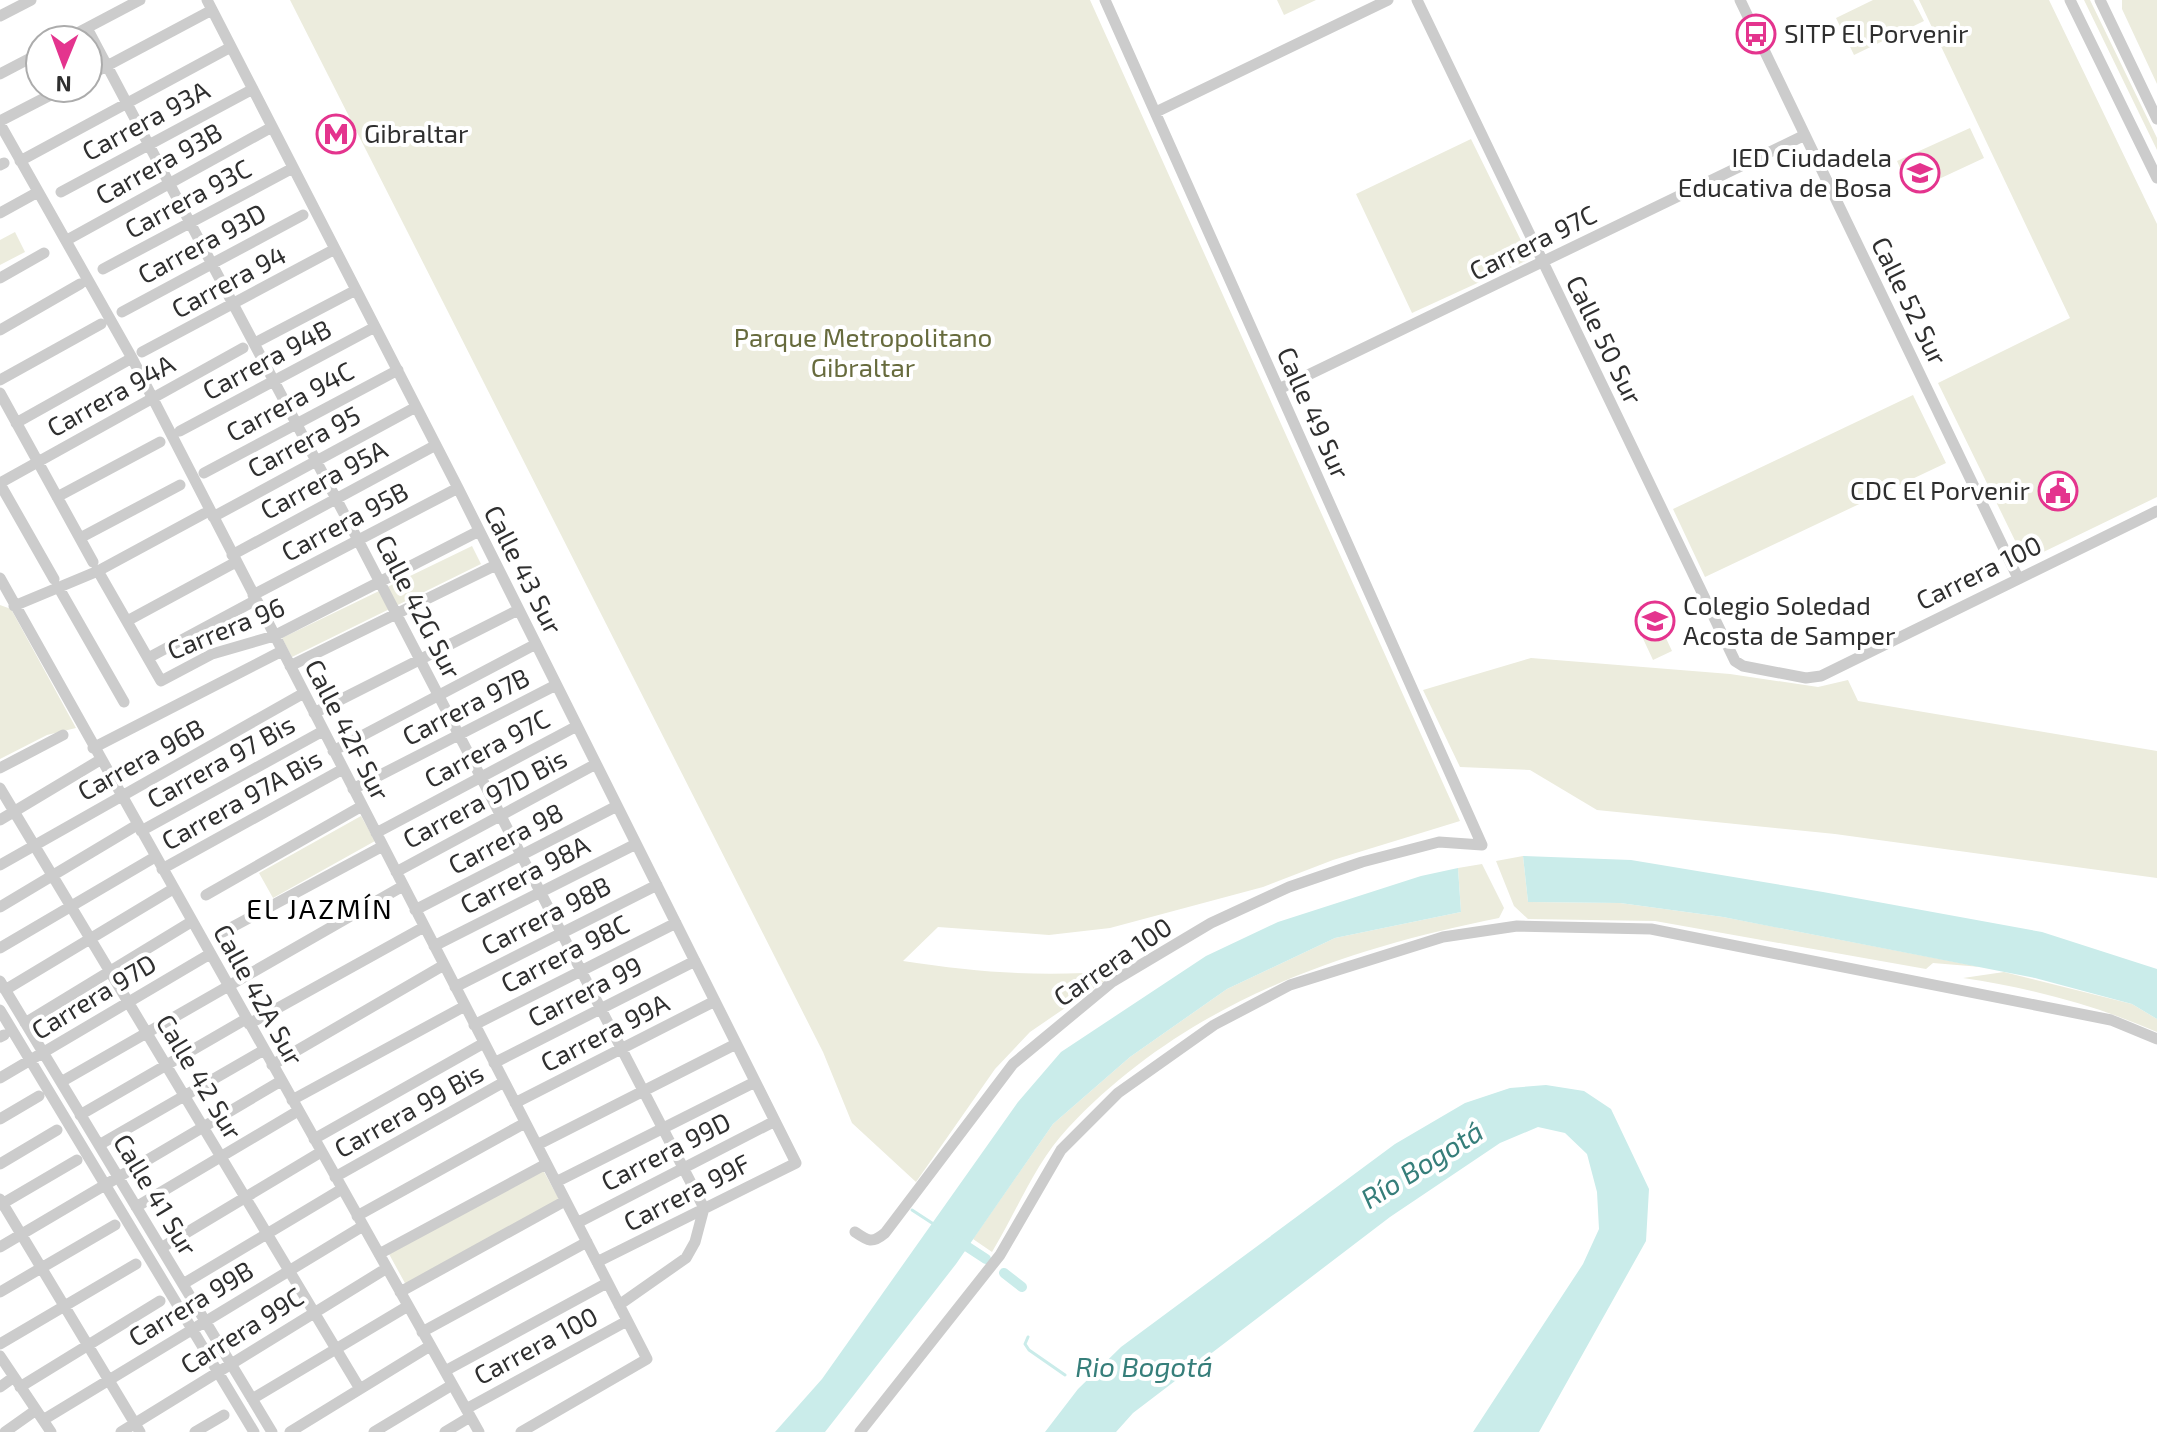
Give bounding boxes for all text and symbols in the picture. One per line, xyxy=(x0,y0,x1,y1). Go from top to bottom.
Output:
bus stop icon: SITP El Porvenir xyxy=(1735,13,1777,55)
place label: SITP El Porvenir xyxy=(1784,17,1969,48)
north arrow xyxy=(24,24,104,104)
text: N xyxy=(55,72,72,98)
street label: Carrera 93A xyxy=(76,73,214,166)
metro station icon: Gibraltar xyxy=(315,113,357,155)
street label: Carrera 93B xyxy=(90,115,227,210)
place label: Gibraltar xyxy=(364,117,468,148)
place label: IED Ciudadela Educativa de Bosa xyxy=(1678,141,1892,202)
street label: Carrera 93C xyxy=(119,152,256,244)
school or university icon: IED Ciudadela Educativa de Bosa xyxy=(1899,152,1941,194)
street label: Carrera 93D xyxy=(132,196,271,289)
street label: Carrera 97C xyxy=(1464,198,1601,286)
street label: Calle 52 Sur xyxy=(1866,231,1955,369)
street label: Carrera 94 xyxy=(166,238,291,324)
street label: Calle 50 Sur xyxy=(1561,270,1650,409)
street label: Carrera 94B xyxy=(197,312,336,405)
park label: Parque Metropolitano Gibraltar xyxy=(734,321,992,382)
street label: Calle 49 Sur xyxy=(1272,342,1357,483)
street label: Carrera 94A xyxy=(41,347,179,442)
street label: Carrera 94C xyxy=(220,354,358,447)
street label: Carrera 95 xyxy=(242,398,365,483)
street label: Carrera 95A xyxy=(255,432,392,525)
public building icon: CDC El Porvenir xyxy=(2037,470,2079,512)
street label: Carrera 95B xyxy=(276,474,413,567)
place label: CDC El Porvenir xyxy=(1850,474,2030,505)
street label: Calle 43 Sur xyxy=(479,500,570,639)
street label: Carrera 100 xyxy=(1911,528,2046,615)
street label: Calle 42G Sur xyxy=(370,529,469,683)
place label: Colegio Soledad Acosta de Samper xyxy=(1683,589,1895,650)
street label: Carrera 96 xyxy=(162,590,289,665)
school or university icon: Colegio Soledad Acosta de Samper xyxy=(1634,600,1676,642)
street label: Calle 42F Sur xyxy=(300,654,397,805)
street label: Carrera 97B xyxy=(397,660,534,751)
street label: Carrera 97C xyxy=(419,702,554,794)
street label: Carrera 97 Bis xyxy=(141,707,299,814)
street label: Carrera 96B xyxy=(72,711,209,806)
street label: Carrera 97D Bis xyxy=(397,741,572,854)
street label: Carrera 97A Bis xyxy=(156,742,327,856)
street label: Carrera 98 xyxy=(443,796,568,880)
street label: Carrera 98A xyxy=(455,828,594,919)
street label: Carrera 98B xyxy=(476,869,615,960)
district label: EL JAZMÍN xyxy=(246,891,394,925)
street label: Carrera 98C xyxy=(495,907,634,998)
street label: Carrera 100 xyxy=(1047,910,1177,1012)
street label: Calle 42A Sur xyxy=(208,919,311,1070)
street label: Carrera 97D xyxy=(25,946,161,1045)
street label: Carrera 99 xyxy=(522,949,647,1033)
street label: Carrera 99A xyxy=(535,986,674,1077)
street label: Calle 42 Sur xyxy=(151,1008,250,1144)
street label: Carrera 99 Bis xyxy=(328,1056,488,1163)
street label: Carrera 99D xyxy=(595,1105,735,1196)
water label: Río Bogotá xyxy=(1354,1113,1489,1215)
street label: Calle 41 Sur xyxy=(108,1128,205,1261)
street label: Carrera 99F xyxy=(618,1147,755,1237)
street label: Carrera 99B xyxy=(122,1253,258,1352)
street label: Carrera 99C xyxy=(174,1280,308,1380)
street label: Carrera 100 xyxy=(468,1299,603,1390)
water label: Rio Bogotá xyxy=(1075,1349,1213,1383)

